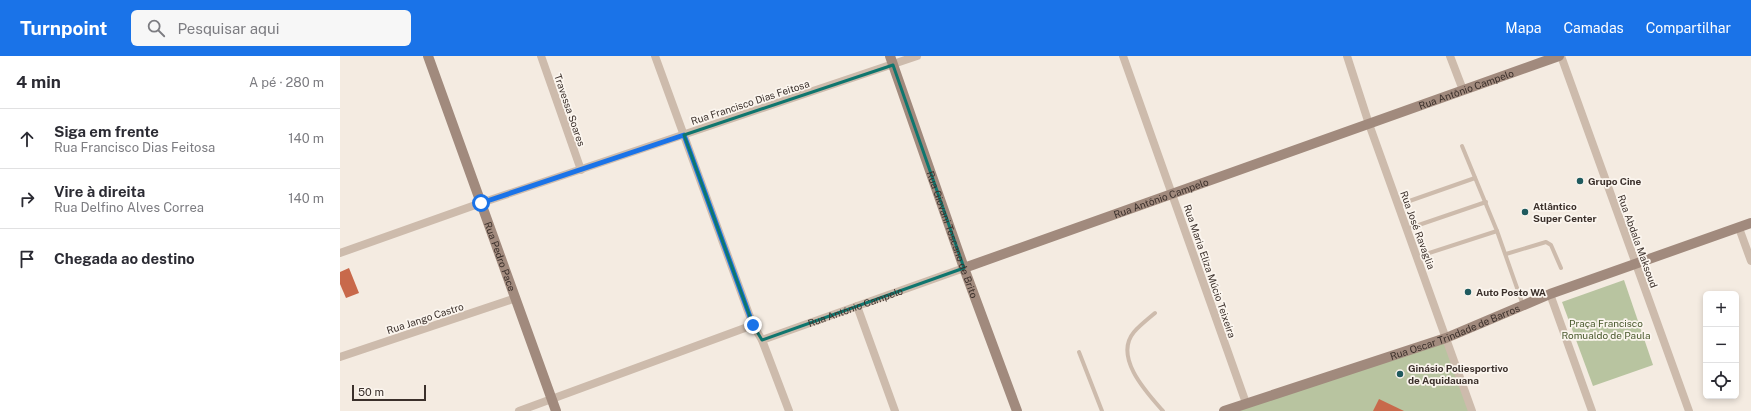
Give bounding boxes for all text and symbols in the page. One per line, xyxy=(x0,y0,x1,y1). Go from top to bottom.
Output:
search box xyxy=(131,10,411,46)
text: Turnpoint xyxy=(20,17,107,39)
icon: search xyxy=(145,17,167,39)
text: Pesquisar aqui xyxy=(177,20,280,37)
text: Mapa xyxy=(1505,20,1541,36)
text: Camadas xyxy=(1563,20,1624,36)
text: Compartilhar xyxy=(1646,20,1731,36)
street label: Rua Antônio Campelo xyxy=(1417,67,1515,112)
text: 4 min xyxy=(16,72,61,92)
street label: Travessa Soares xyxy=(552,72,588,148)
text: A pé · 280 m xyxy=(249,75,324,90)
street label: Rua Francisco Dias Feitosa xyxy=(689,77,811,127)
text: Siga em frente xyxy=(54,123,159,140)
icon: ahead xyxy=(16,128,38,150)
text: 140 m xyxy=(288,131,324,146)
text: Rua Francisco Dias Feitosa xyxy=(54,140,215,155)
street label: Rua Giovani Toscano de Brito xyxy=(925,169,981,300)
street label: Rua Antônio Campelo xyxy=(1112,175,1210,220)
place label: Grupo Cine xyxy=(1588,175,1642,187)
marker: Grupo Cine xyxy=(1575,176,1585,186)
text: Vire à direita xyxy=(54,183,145,200)
icon: right xyxy=(16,188,38,210)
street label: Rua José Ravaglia xyxy=(1398,189,1438,271)
text: 140 m xyxy=(288,191,324,206)
street label: Rua Abdala Maksoud xyxy=(1616,193,1660,289)
route start xyxy=(472,194,490,212)
text: Rua Delfino Alves Correa xyxy=(54,200,204,215)
place label: Atlântico Super Center xyxy=(1533,200,1597,224)
street label: Rua Maria Eliza Múcio Teixeira xyxy=(1181,203,1239,339)
marker: Atlântico Super Center xyxy=(1520,207,1530,217)
street label: Rua Pedro Pace xyxy=(482,220,518,293)
icon: arrive xyxy=(16,248,38,270)
text: Chegada ao destino xyxy=(54,250,195,267)
street label: Rua Antônio Campelo xyxy=(806,284,905,329)
place label: Auto Posto WA xyxy=(1476,286,1546,298)
marker: Auto Posto WA xyxy=(1463,287,1473,297)
map controls xyxy=(1703,291,1739,399)
button: + xyxy=(1703,291,1739,327)
street label: Rua Jango Castro xyxy=(385,300,465,336)
street label: Rua Oscar Trindade de Barros xyxy=(1388,302,1521,362)
route end xyxy=(744,316,762,334)
park label: Praça Francisco Romualdo de Paula xyxy=(1561,317,1651,341)
button: − xyxy=(1703,327,1739,363)
place label: Ginásio Poliesportivo de Aquidauana xyxy=(1408,362,1509,386)
button: locate xyxy=(1703,363,1739,399)
marker: Ginásio Poliesportivo de Aquidauana xyxy=(1395,369,1405,379)
scale bar xyxy=(352,383,426,402)
text: 50 m xyxy=(358,386,384,398)

